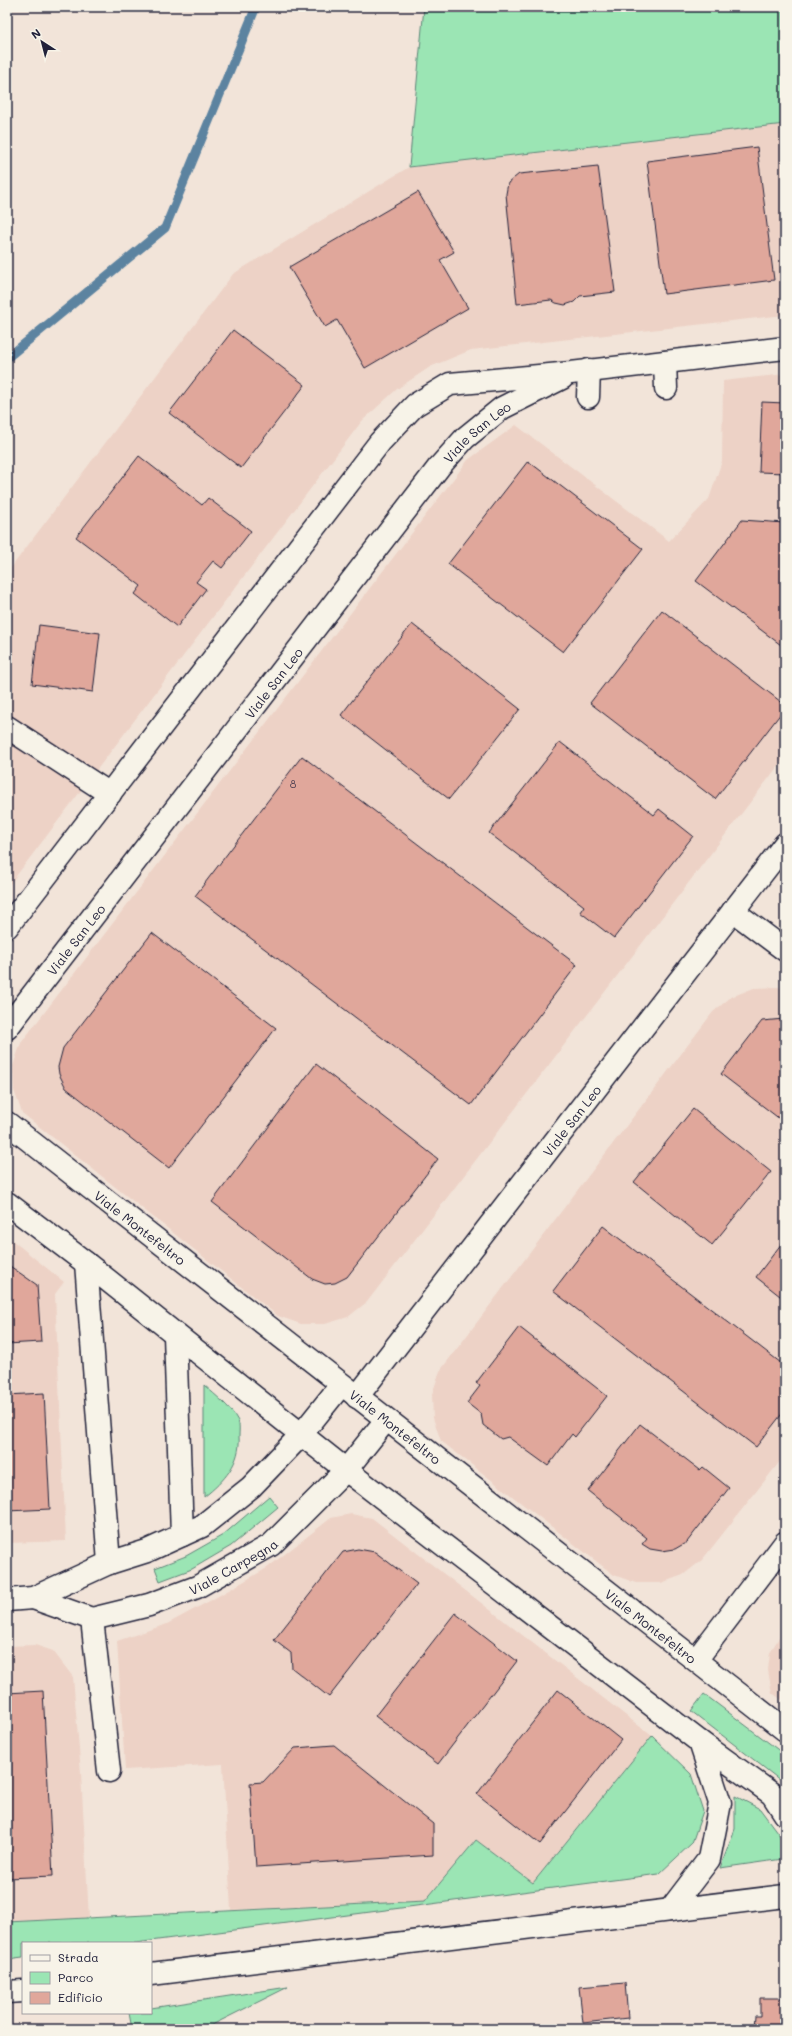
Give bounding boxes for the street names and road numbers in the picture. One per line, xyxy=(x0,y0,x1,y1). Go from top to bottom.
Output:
street label: Viale San Leo xyxy=(439,397,513,466)
street label: Viale San Leo xyxy=(240,643,306,722)
street label: Viale San Leo xyxy=(43,900,108,978)
street label: Viale San Leo xyxy=(538,1081,604,1159)
street label: Viale Montefeltro xyxy=(91,1186,190,1268)
street label: Viale Montefeltro xyxy=(347,1385,445,1467)
street label: Viale Carpegna xyxy=(187,1535,281,1598)
street label: Viale Montefeltro xyxy=(602,1585,701,1667)

